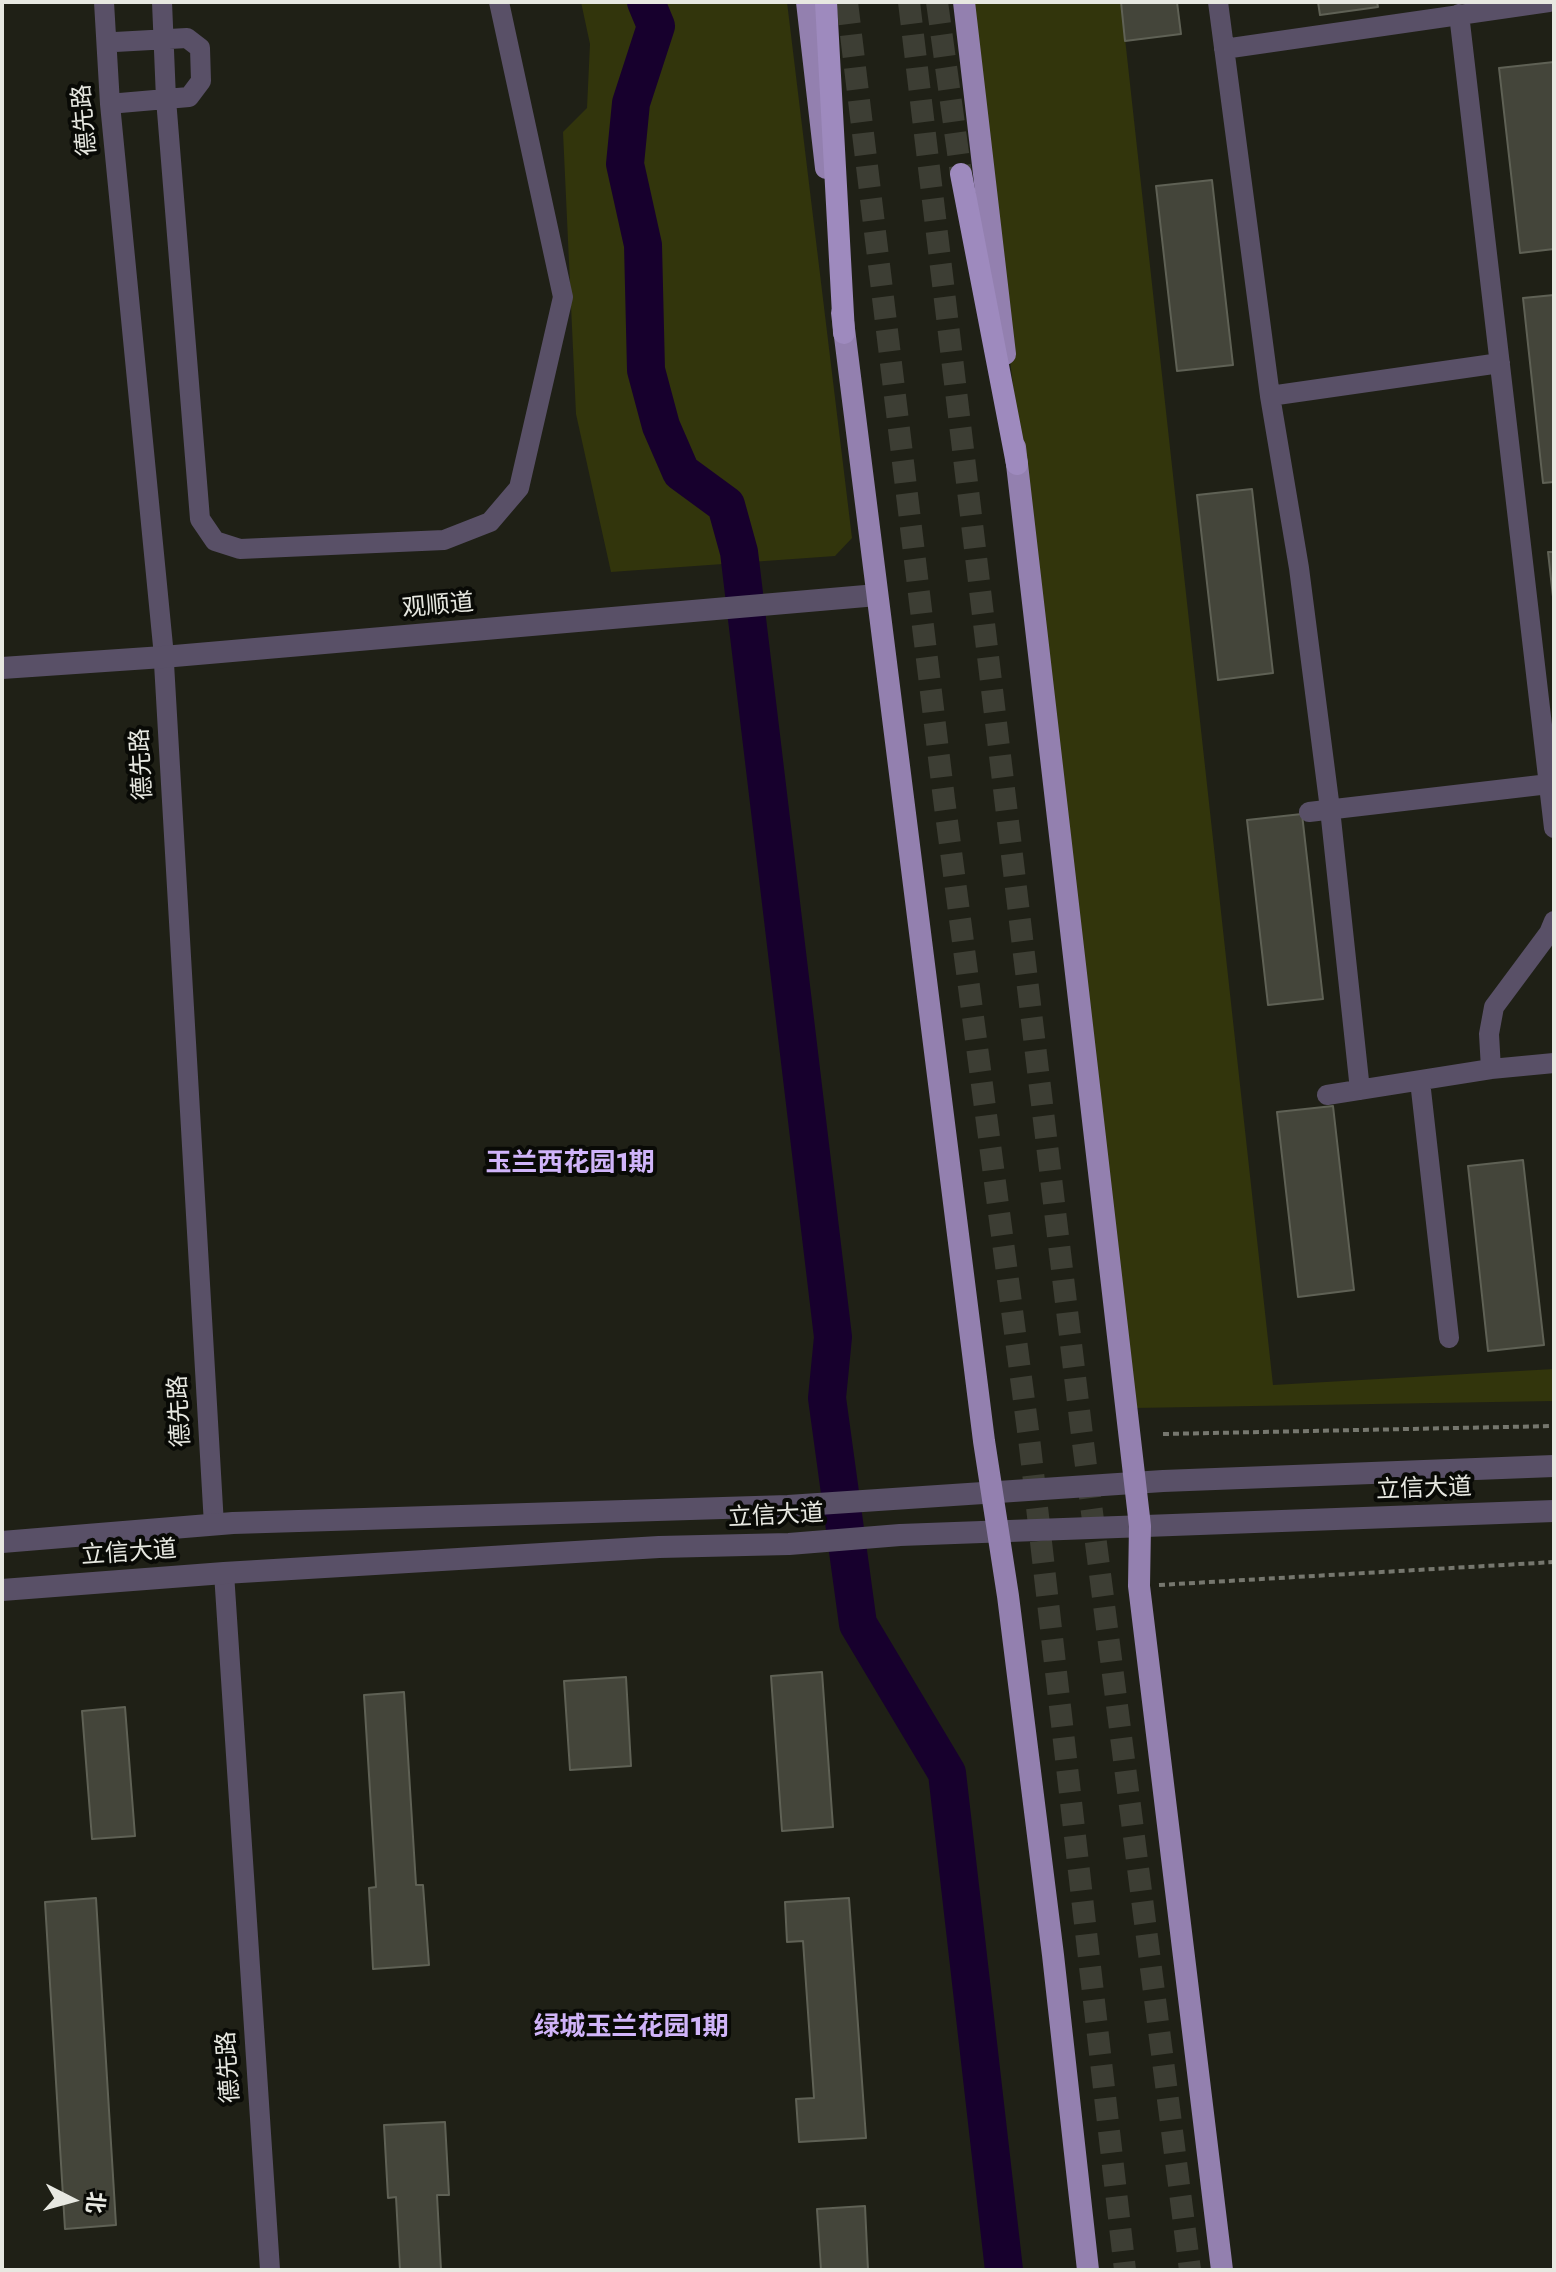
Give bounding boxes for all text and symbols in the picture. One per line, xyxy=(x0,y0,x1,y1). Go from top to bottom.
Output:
street label: 德先路 xyxy=(69,83,103,157)
street label: 观顺道 xyxy=(401,590,475,624)
street label: 德先路 xyxy=(127,727,159,801)
district label: 玉兰西花园1期 xyxy=(485,1149,655,1181)
street label: 德先路 xyxy=(165,1374,197,1448)
street label: 立信大道 xyxy=(1376,1474,1472,1506)
street label: 立信大道 xyxy=(727,1500,825,1534)
street label: 立信大道 xyxy=(80,1536,178,1572)
district label: 绿城玉兰花园1期 xyxy=(533,2013,729,2045)
street label: 德先路 xyxy=(213,2030,247,2104)
north arrow xyxy=(32,2160,112,2240)
text: 北 xyxy=(79,2190,113,2215)

